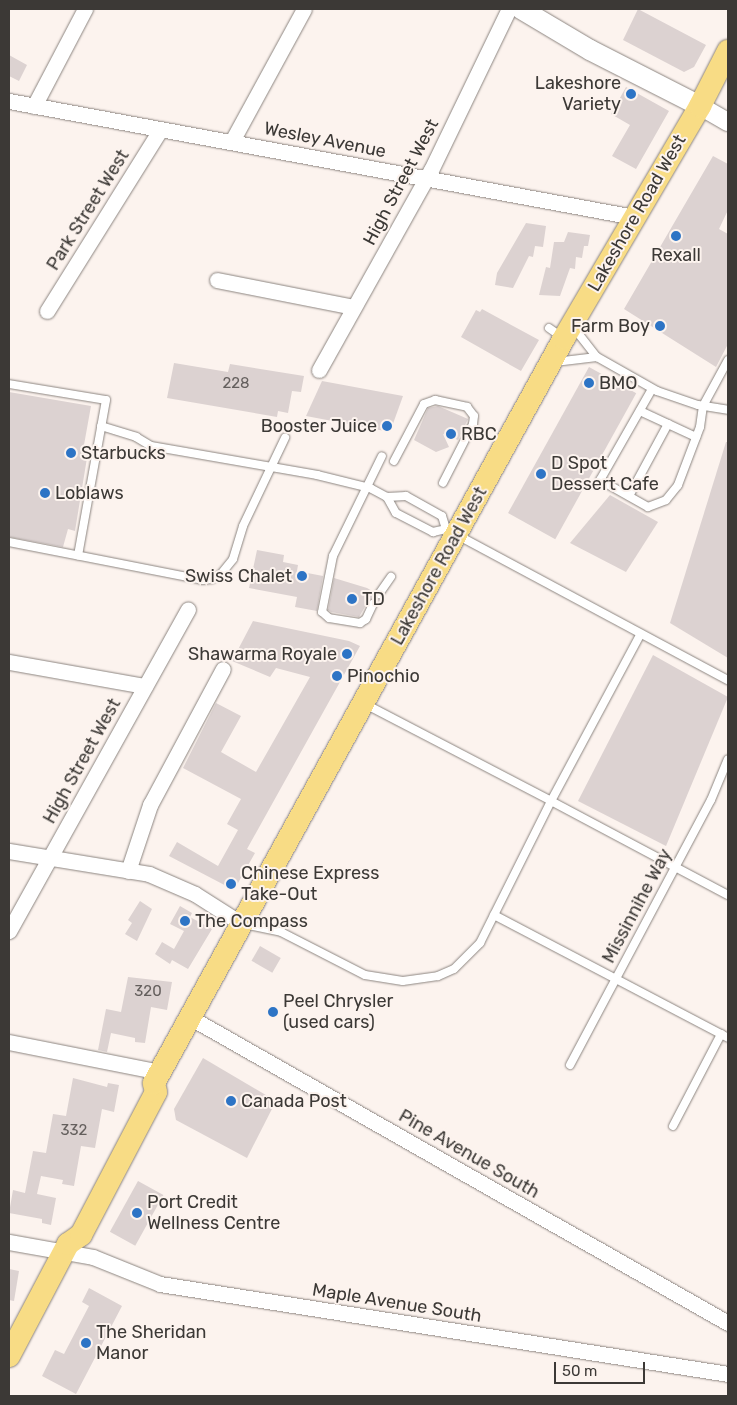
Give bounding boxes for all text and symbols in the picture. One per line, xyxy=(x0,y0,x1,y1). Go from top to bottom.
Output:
place label: Lakeshore Variety xyxy=(535,73,621,116)
marker: Lakeshore Variety xyxy=(625,88,637,100)
street label: High Street West xyxy=(359,115,443,249)
street label: Wesley Avenue xyxy=(262,117,388,163)
street label: Lakeshore Road West xyxy=(583,131,691,295)
street label: Park Street West xyxy=(42,145,134,275)
marker: Rexall xyxy=(670,230,682,242)
place label: Rexall xyxy=(651,244,701,266)
place label: Farm Boy xyxy=(571,315,650,337)
marker: Farm Boy xyxy=(654,320,666,332)
place label: BMO xyxy=(599,372,638,394)
house number: 228 xyxy=(222,375,250,393)
marker: BMO xyxy=(583,377,595,389)
place label: Booster Juice xyxy=(260,415,377,437)
marker: Booster Juice xyxy=(381,420,393,432)
place label: RBC xyxy=(461,423,497,445)
marker: RBC xyxy=(445,428,457,440)
place label: Starbucks xyxy=(81,442,166,464)
marker: Starbucks xyxy=(65,447,77,459)
place label: D Spot Dessert Cafe xyxy=(551,453,659,496)
marker: D Spot Dessert Cafe xyxy=(535,468,547,480)
place label: Loblaws xyxy=(55,482,124,504)
street label: Lakeshore Road West xyxy=(386,483,492,649)
marker: Loblaws xyxy=(39,487,51,499)
place label: Swiss Chalet xyxy=(185,565,292,587)
marker: Swiss Chalet xyxy=(296,570,308,582)
place label: TD xyxy=(362,588,385,610)
marker: TD xyxy=(346,593,358,605)
place label: Shawarma Royale xyxy=(188,643,337,665)
marker: Shawarma Royale xyxy=(341,648,353,660)
place label: Pinochio xyxy=(347,665,420,687)
marker: Pinochio xyxy=(331,670,343,682)
street label: High Street West xyxy=(39,694,125,828)
street label: Missinnihe Way xyxy=(598,845,676,967)
place label: Chinese Express Take-Out xyxy=(241,863,379,906)
marker: Chinese Express Take-Out xyxy=(225,878,237,890)
place label: The Compass xyxy=(195,910,308,932)
marker: The Compass xyxy=(179,915,191,927)
house number: 320 xyxy=(134,983,162,1001)
place label: Peel Chrysler (used cars) xyxy=(283,991,393,1034)
marker: Peel Chrysler (used cars) xyxy=(267,1006,279,1018)
place label: Canada Post xyxy=(241,1090,347,1112)
marker: Canada Post xyxy=(225,1095,237,1107)
street label: Pine Avenue South xyxy=(395,1105,543,1203)
house number: 332 xyxy=(61,1122,87,1140)
place label: Port Credit Wellness Centre xyxy=(147,1192,280,1234)
marker: Port Credit Wellness Centre xyxy=(131,1207,143,1219)
street label: Maple Avenue South xyxy=(311,1279,483,1327)
place label: The Sheridan Manor xyxy=(96,1322,206,1365)
marker: The Sheridan Manor xyxy=(80,1337,92,1349)
scale bar xyxy=(557,1352,648,1384)
text: 50 m xyxy=(562,1362,597,1380)

